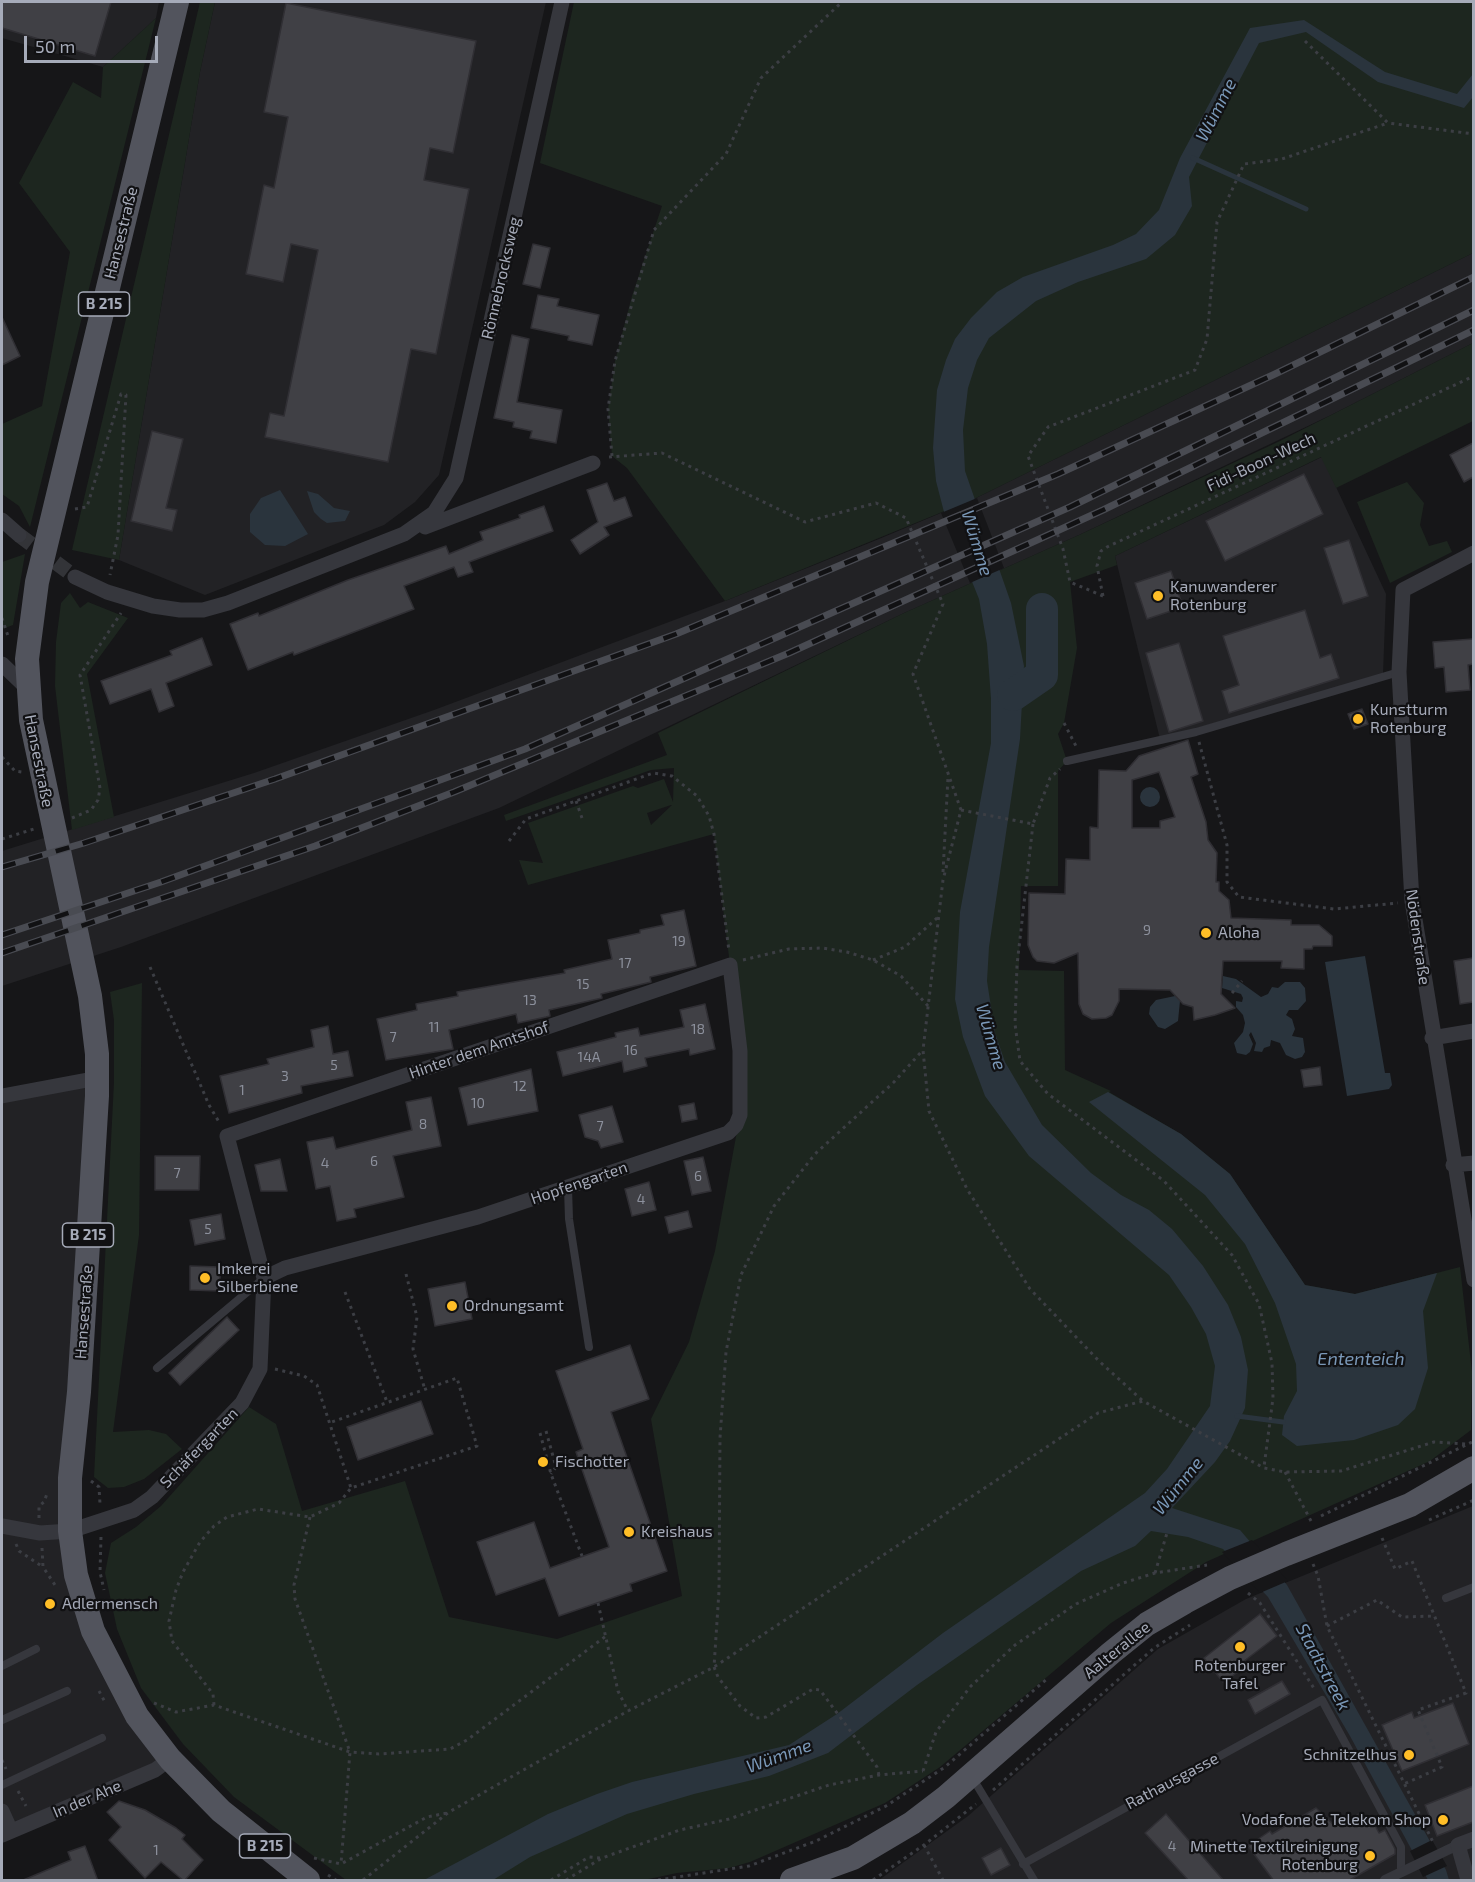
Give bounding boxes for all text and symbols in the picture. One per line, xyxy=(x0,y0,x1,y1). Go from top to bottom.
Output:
scale bar xyxy=(27,24,160,62)
text: 50 m xyxy=(35,35,75,57)
water label: Wümme xyxy=(1191,75,1241,145)
street label: Hansestraße xyxy=(100,185,142,281)
street label: Rönnebrocksweg xyxy=(478,215,524,341)
road number: B 215 xyxy=(78,292,130,316)
street label: Fidi-Boon-Wech xyxy=(1204,428,1318,496)
water label: Wümme xyxy=(957,507,997,579)
place label: Kanuwanderer Rotenburg xyxy=(1170,577,1277,615)
marker: Kanuwanderer Rotenburg xyxy=(1151,589,1165,603)
place label: Kunstturm Rotenburg xyxy=(1370,700,1448,738)
marker: Kunstturm Rotenburg xyxy=(1351,712,1365,726)
street label: Hansestraße xyxy=(21,713,57,809)
street label: Nödenstraße xyxy=(1402,888,1434,986)
house number: 9 xyxy=(1143,922,1151,938)
place label: Aloha xyxy=(1218,923,1260,943)
marker: Aloha xyxy=(1199,926,1213,940)
house number: 19 xyxy=(672,933,686,949)
house number: 17 xyxy=(619,955,631,971)
house number: 15 xyxy=(576,976,590,992)
house number: 13 xyxy=(523,992,537,1008)
water label: Wümme xyxy=(971,1001,1011,1073)
street label: Hinter dem Amtshof xyxy=(407,1017,551,1083)
house number: 11 xyxy=(428,1019,440,1035)
house number: 18 xyxy=(691,1021,705,1037)
house number: 7 xyxy=(389,1029,397,1045)
house number: 16 xyxy=(624,1042,638,1058)
house number: 14A xyxy=(578,1049,600,1065)
house number: 5 xyxy=(330,1057,338,1073)
house number: 3 xyxy=(281,1068,289,1084)
house number: 12 xyxy=(513,1078,527,1094)
house number: 1 xyxy=(239,1082,245,1098)
house number: 10 xyxy=(471,1095,485,1111)
house number: 8 xyxy=(419,1116,427,1132)
house number: 7 xyxy=(596,1118,604,1134)
house number: 6 xyxy=(370,1153,378,1169)
house number: 4 xyxy=(321,1155,329,1171)
street label: Hopfengarten xyxy=(528,1157,630,1209)
house number: 7 xyxy=(173,1165,181,1181)
house number: 6 xyxy=(694,1168,702,1184)
house number: 4 xyxy=(637,1191,645,1207)
house number: 5 xyxy=(204,1221,212,1237)
road number: B 215 xyxy=(62,1223,113,1247)
place label: Imkerei Silberbiene xyxy=(217,1259,298,1297)
street label: Hansestraße xyxy=(71,1264,97,1360)
marker: Imkerei Silberbiene xyxy=(198,1271,212,1285)
place label: Ordnungsamt xyxy=(464,1296,564,1316)
marker: Ordnungsamt xyxy=(445,1299,459,1313)
water label: Ententeich xyxy=(1317,1348,1405,1370)
street label: Schäfergarten xyxy=(156,1404,242,1492)
place label: Fischotter xyxy=(555,1452,629,1472)
water label: Wümme xyxy=(1148,1453,1208,1519)
marker: Fischotter xyxy=(536,1455,550,1469)
place label: Kreishaus xyxy=(641,1522,713,1542)
marker: Kreishaus xyxy=(622,1525,636,1539)
place label: Adlermensch xyxy=(62,1594,158,1614)
marker: Adlermensch xyxy=(43,1597,57,1611)
street label: Aalterallee xyxy=(1080,1617,1154,1683)
water label: Stadtstreek xyxy=(1291,1620,1355,1714)
marker: Rotenburger Tafel xyxy=(1233,1640,1247,1654)
place label: Rotenburger Tafel xyxy=(1194,1656,1286,1694)
water label: Wümme xyxy=(743,1734,815,1778)
place label: Schnitzelhus xyxy=(1304,1745,1397,1765)
street label: Rathausgasse xyxy=(1122,1748,1222,1814)
marker: Schnitzelhus xyxy=(1402,1748,1416,1762)
street label: In der Ahe xyxy=(50,1776,124,1822)
place label: Vodafone & Telekom Shop xyxy=(1242,1810,1431,1830)
marker: Vodafone & Telekom Shop xyxy=(1436,1813,1450,1827)
road number: B 215 xyxy=(240,1834,290,1858)
place label: Minette Textilreinigung Rotenburg xyxy=(1190,1837,1358,1875)
house number: 4 xyxy=(1168,1838,1176,1854)
house number: 1 xyxy=(153,1842,159,1858)
marker: Minette Textilreinigung Rotenburg xyxy=(1363,1849,1377,1863)

